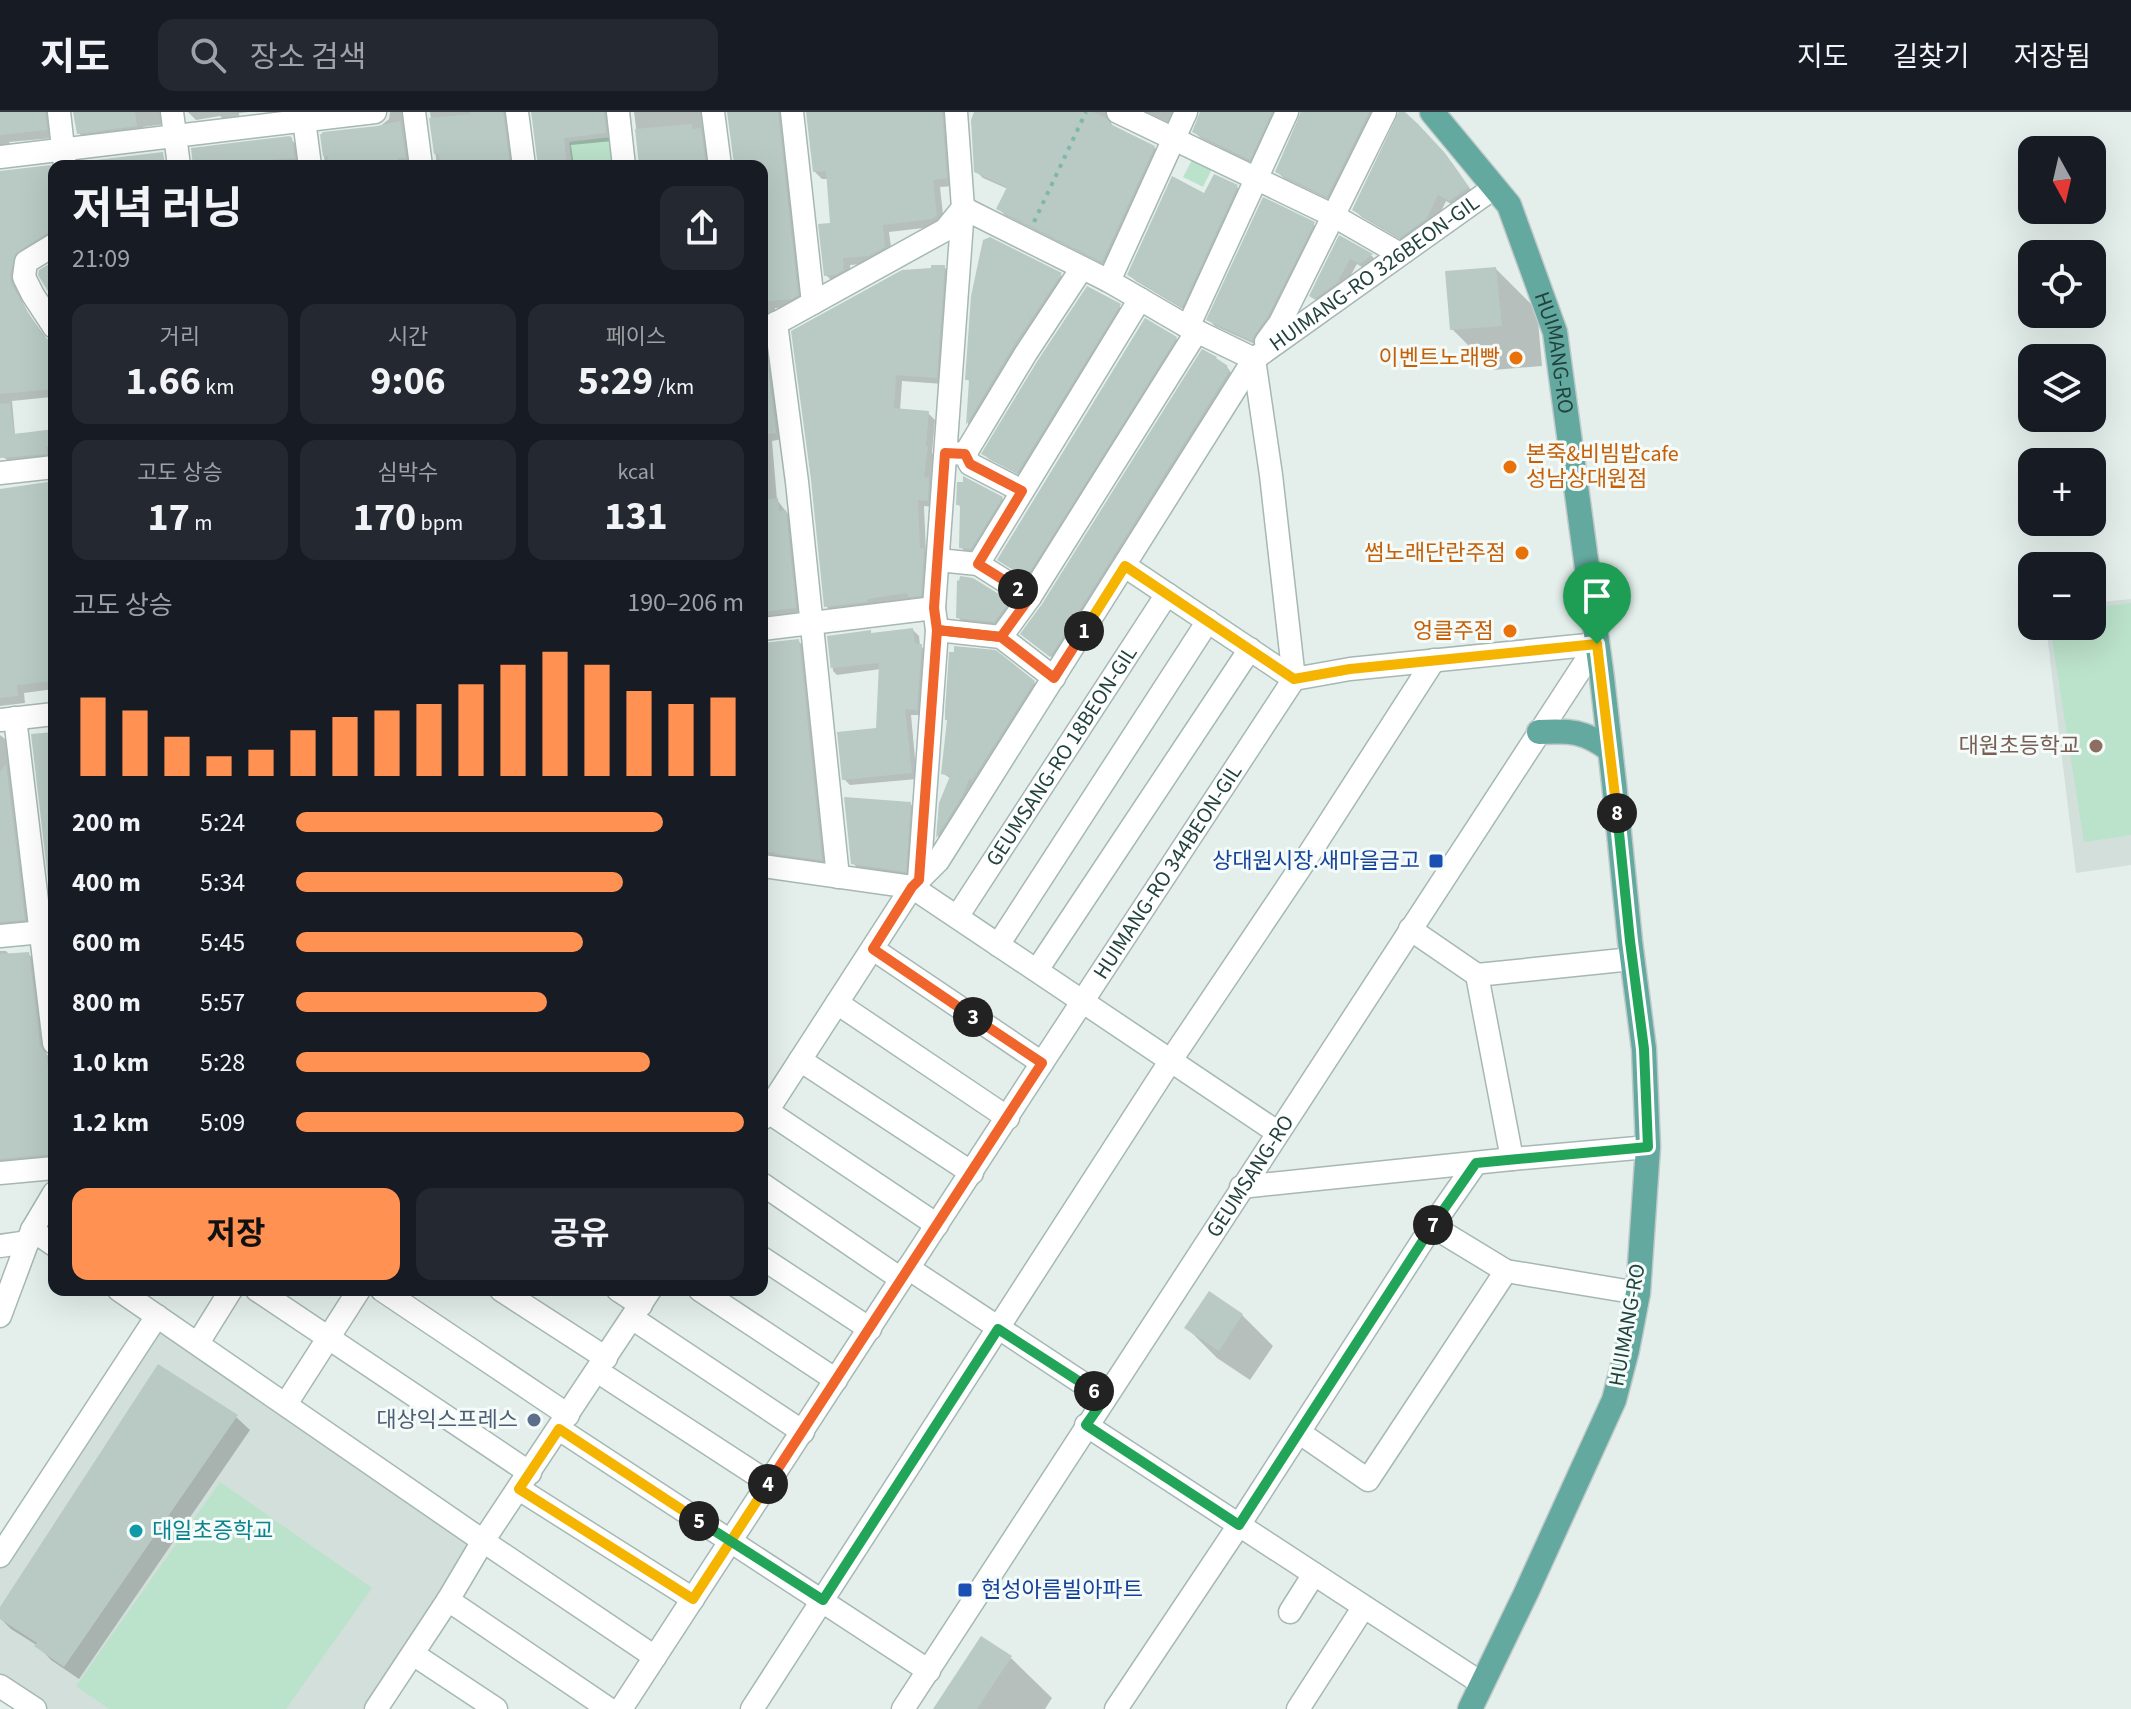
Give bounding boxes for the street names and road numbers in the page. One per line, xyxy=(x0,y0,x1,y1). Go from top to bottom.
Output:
street label: HUIMANG-RO 326BEON-GIL xyxy=(1263,187,1486,359)
street label: HUIMANG-RO xyxy=(1526,287,1582,416)
street label: GEUMSANG-RO 18BEON-GIL xyxy=(978,639,1145,873)
street label: HUIMANG-RO 344BEON-GIL xyxy=(1085,757,1250,986)
street label: GEUMSANG-RO xyxy=(1198,1108,1302,1244)
street label: HUIMANG-RO xyxy=(1600,1261,1654,1389)

